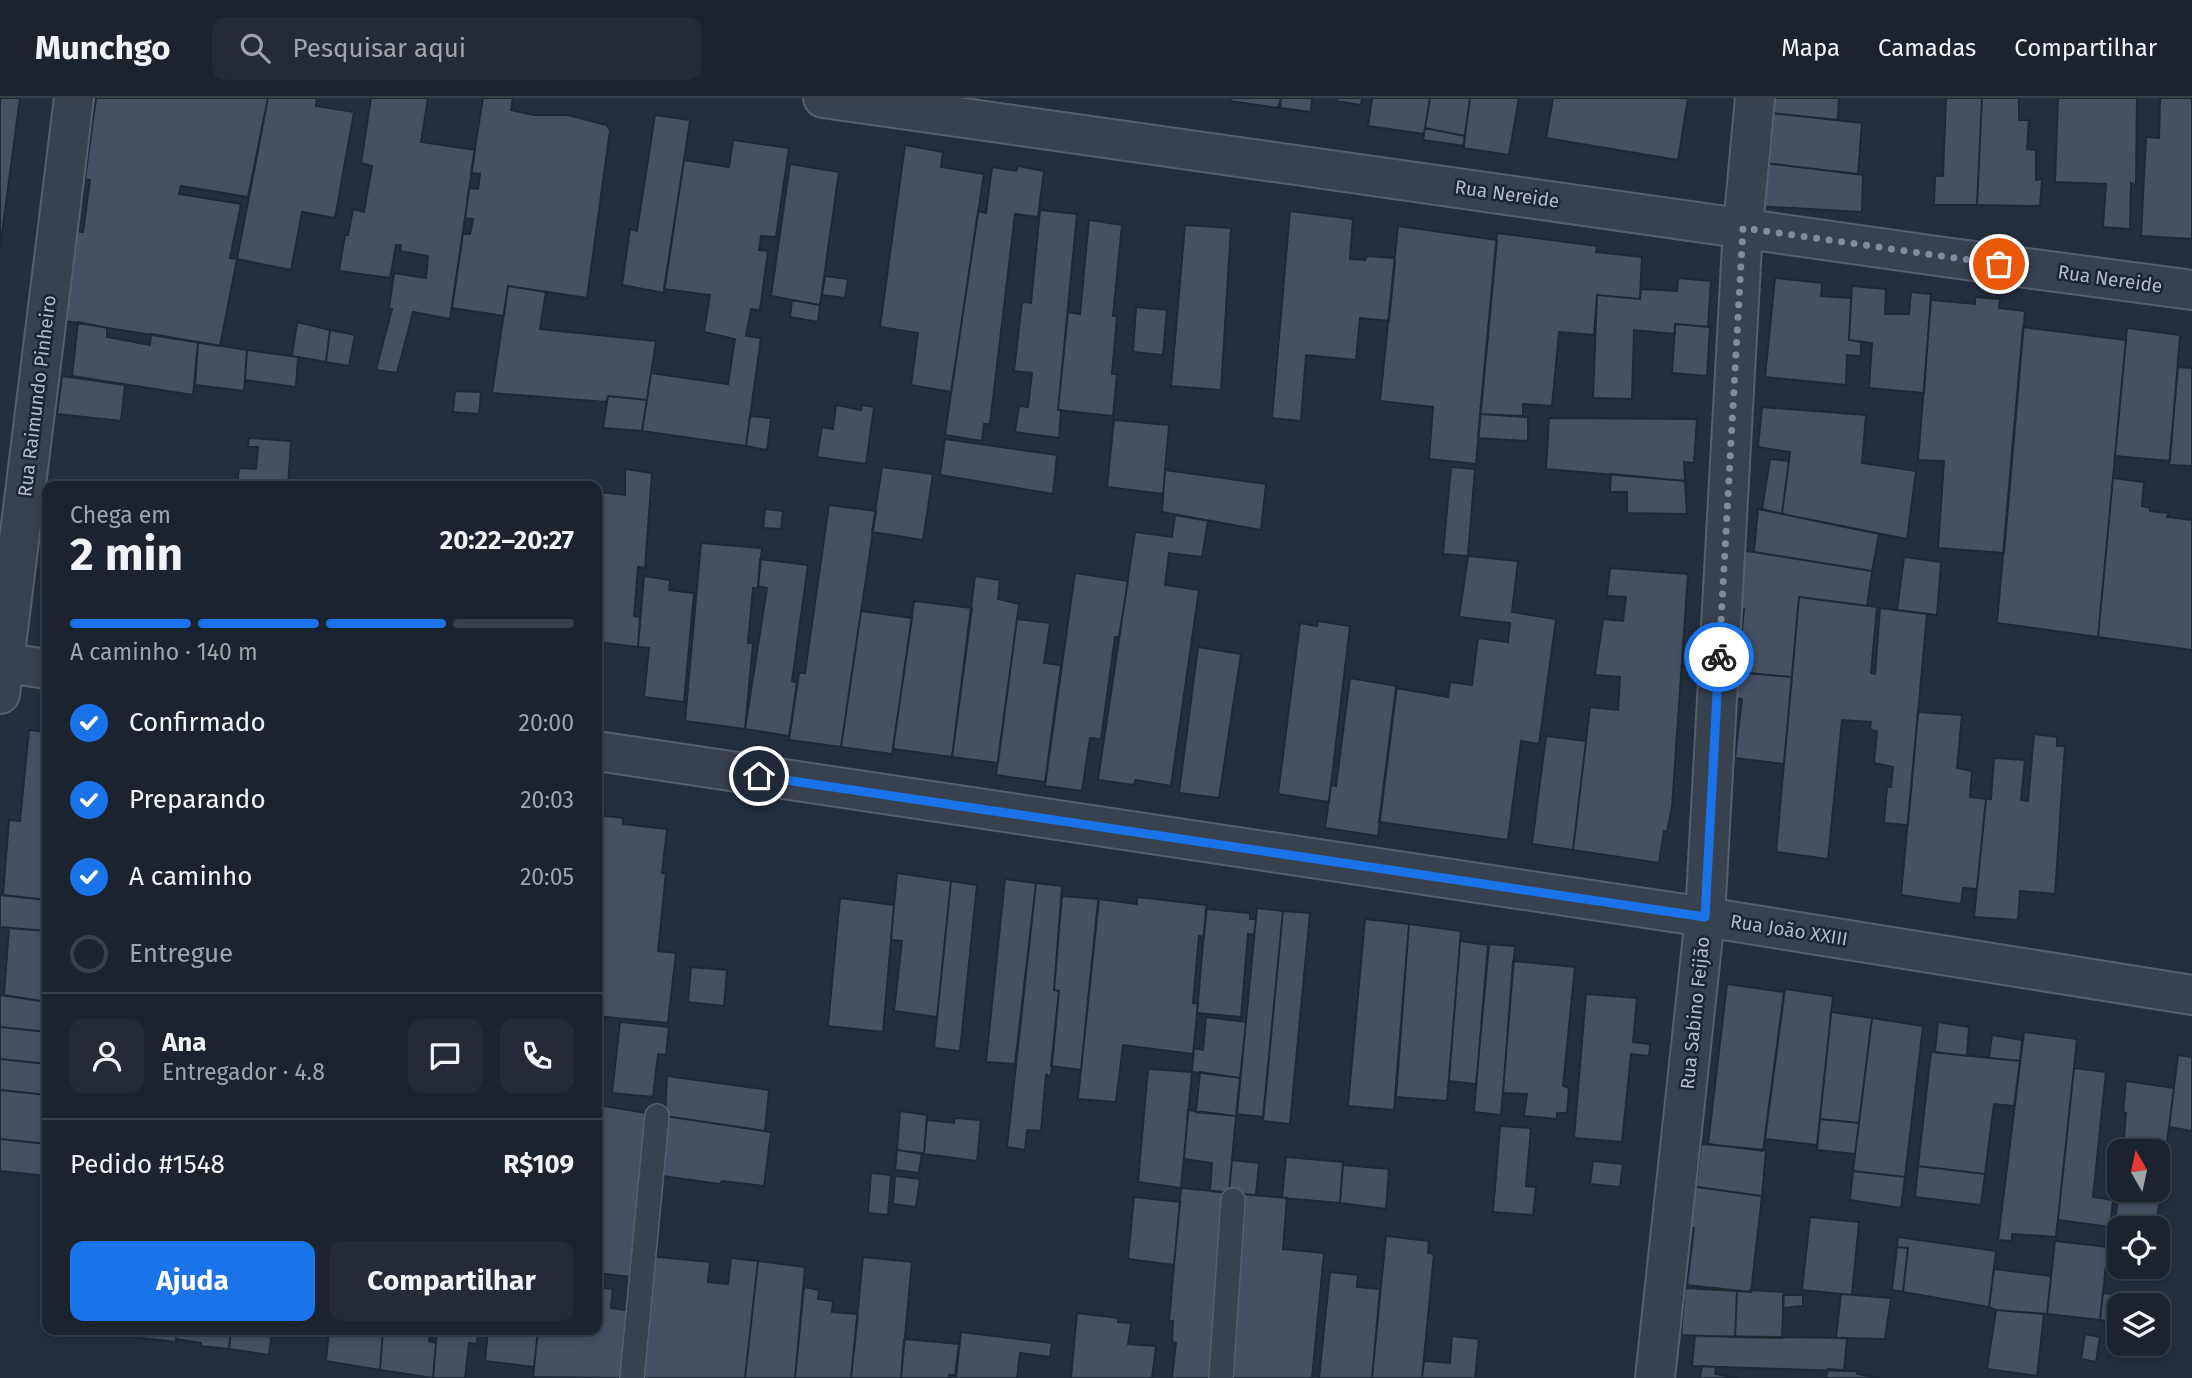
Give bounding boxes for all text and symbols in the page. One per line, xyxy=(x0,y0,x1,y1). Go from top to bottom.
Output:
search box xyxy=(212,17,702,80)
text: Munchgo xyxy=(35,28,170,68)
icon: search xyxy=(236,29,274,67)
text: Pesquisar aqui xyxy=(292,33,466,64)
text: Mapa xyxy=(1781,34,1840,62)
text: Camadas xyxy=(1878,34,1976,62)
text: Compartilhar xyxy=(2014,34,2157,62)
street label: Rua Nereide xyxy=(1453,175,1561,213)
pin xyxy=(1969,234,2029,294)
icon: bag xyxy=(1980,245,2018,283)
street label: Rua Nereide xyxy=(2056,260,2164,298)
street label: Rua Raimundo Pinheiro xyxy=(13,294,61,498)
text: Chega em xyxy=(70,501,171,529)
text: 20:22–20:27 xyxy=(440,525,574,556)
text: 2 min xyxy=(70,527,183,582)
courier xyxy=(1684,622,1754,692)
text: A caminho · 140 m xyxy=(70,638,258,666)
icon: bike xyxy=(1700,638,1738,676)
icon: check xyxy=(70,704,108,742)
text: Confirmado xyxy=(129,707,266,738)
text: 20:00 xyxy=(519,709,574,737)
pin xyxy=(729,746,789,806)
icon: home xyxy=(740,757,778,795)
icon: check xyxy=(70,781,108,819)
text: Preparando xyxy=(129,784,266,815)
text: 20:03 xyxy=(520,786,574,814)
icon: check xyxy=(70,858,108,896)
text: A caminho xyxy=(129,861,252,892)
text: 20:05 xyxy=(520,863,574,891)
street label: Rua João XXIII xyxy=(1729,909,1849,951)
street label: Rua Sabino Feijão xyxy=(1676,935,1714,1091)
text: Entregue xyxy=(129,938,233,969)
button: person xyxy=(70,1019,144,1093)
button: chat xyxy=(408,1019,482,1093)
button: phone xyxy=(500,1019,574,1093)
text: Ana xyxy=(162,1027,207,1058)
text: Entregador · 4.8 xyxy=(162,1058,325,1086)
north arrow xyxy=(2107,1139,2170,1202)
map controls xyxy=(2107,1139,2170,1356)
text: Pedido #1548 xyxy=(70,1149,225,1180)
text: R$109 xyxy=(503,1149,574,1180)
button: locate xyxy=(2107,1216,2170,1279)
button: Ajuda xyxy=(70,1241,315,1321)
button: Compartilhar xyxy=(329,1241,574,1321)
button: layers xyxy=(2107,1293,2170,1356)

